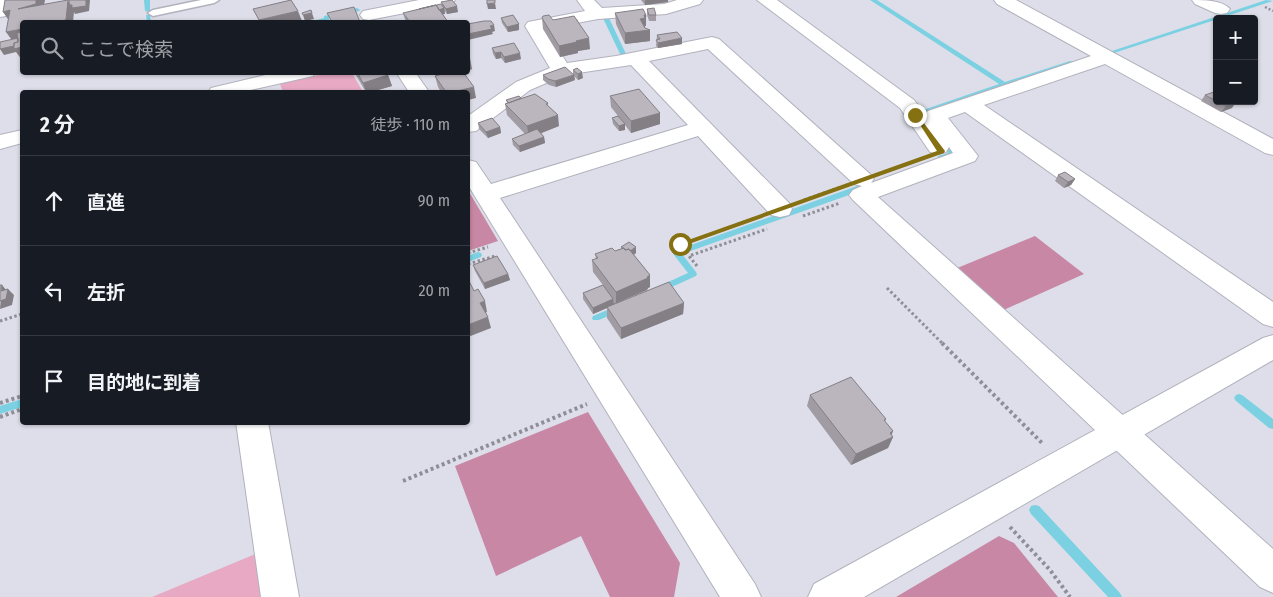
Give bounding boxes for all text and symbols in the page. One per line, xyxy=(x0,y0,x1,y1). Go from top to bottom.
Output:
map controls xyxy=(1213,15,1258,105)
button: + xyxy=(1213,15,1258,60)
search box xyxy=(20,20,470,75)
icon: search xyxy=(38,34,66,62)
text: ここで検索 xyxy=(78,38,173,61)
button: − xyxy=(1213,60,1258,105)
route end xyxy=(904,104,927,127)
text: 2 分 xyxy=(40,112,75,138)
text: 徒歩 · 110 m xyxy=(370,115,450,134)
icon: ahead xyxy=(40,187,68,215)
text: 直進 xyxy=(87,191,125,214)
text: 90 m xyxy=(418,191,450,210)
route start xyxy=(669,233,692,256)
icon: left xyxy=(40,277,68,305)
text: 左折 xyxy=(87,281,125,304)
text: 20 m xyxy=(419,281,450,300)
icon: arrive xyxy=(40,367,68,395)
text: 目的地に到着 xyxy=(87,371,201,394)

